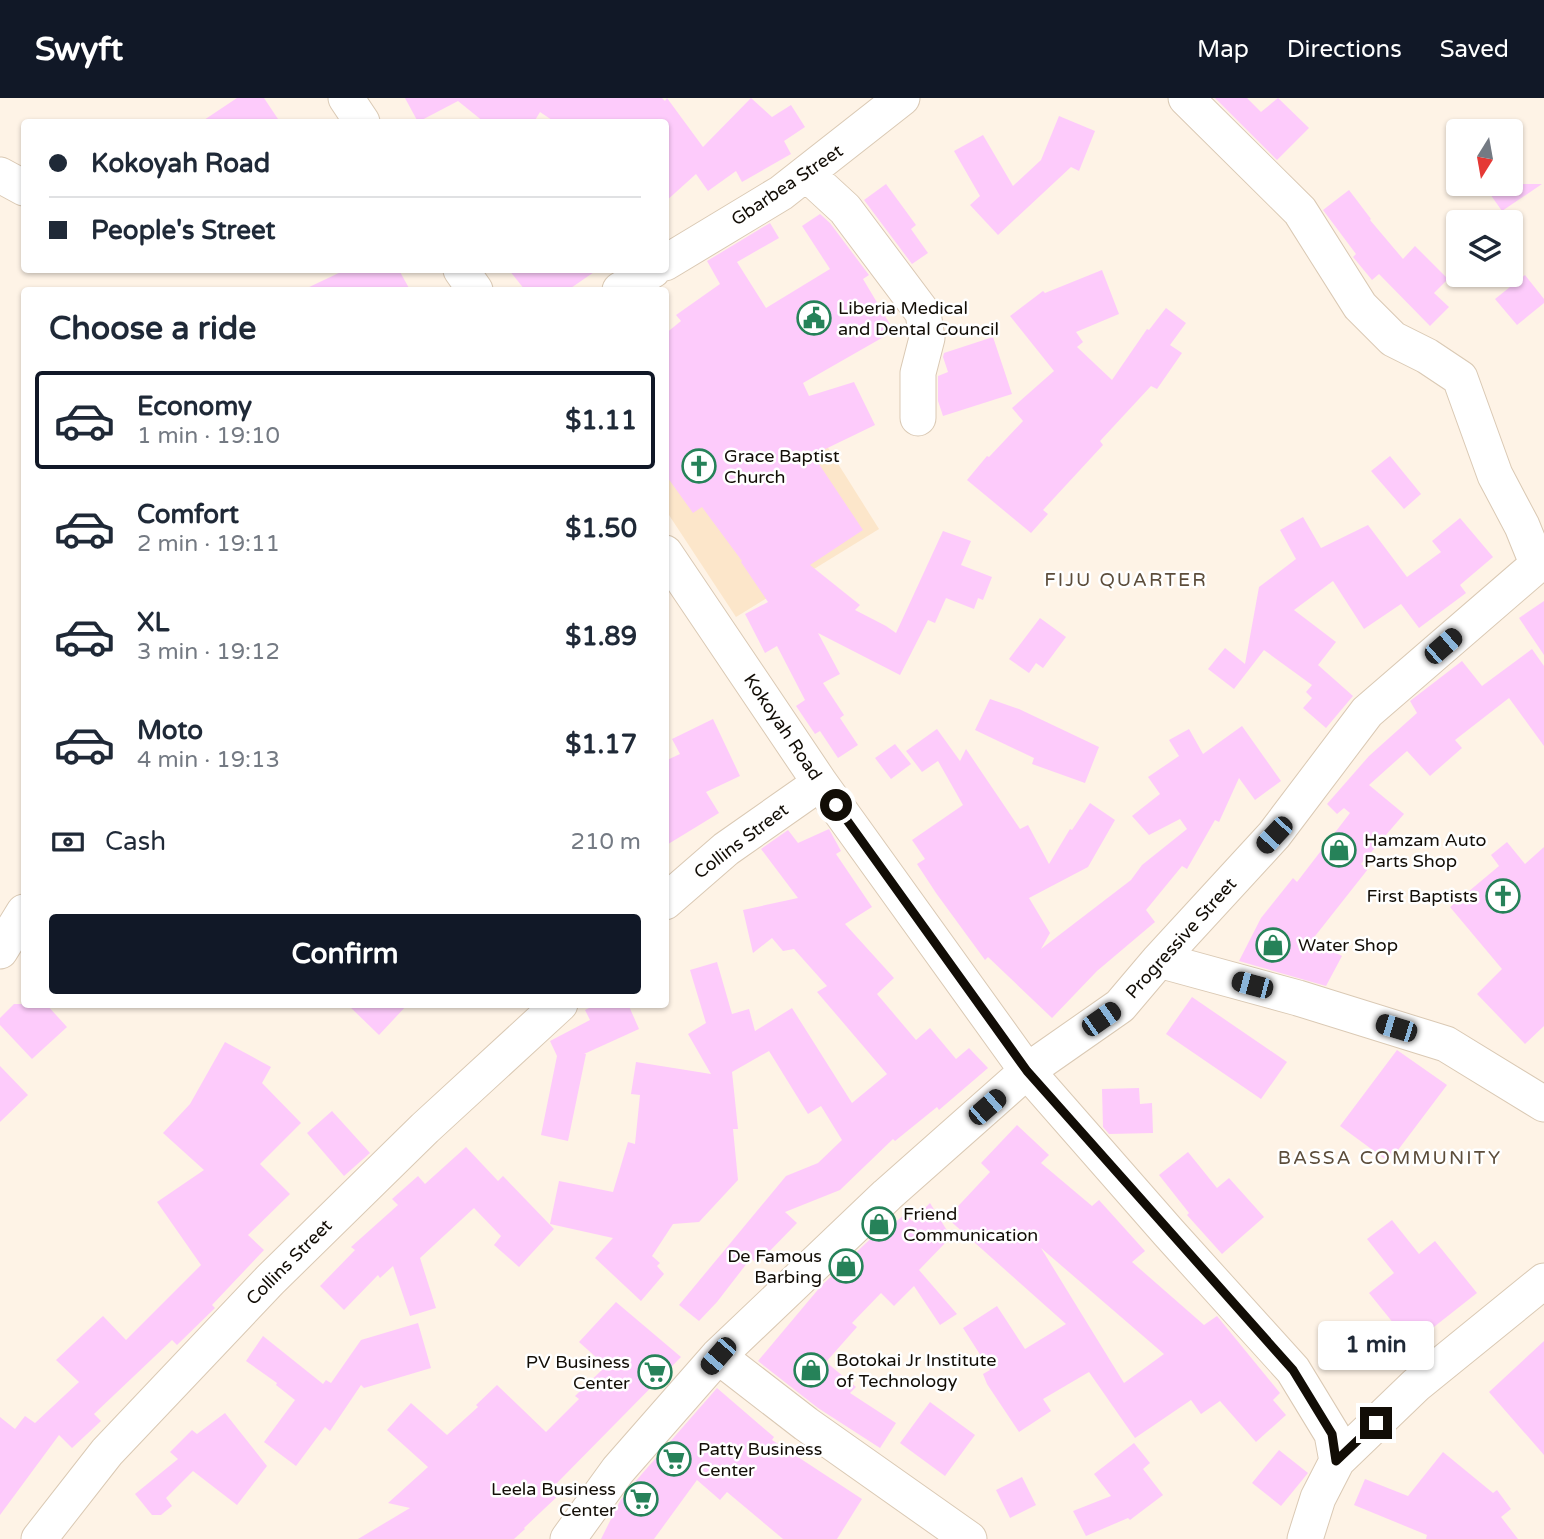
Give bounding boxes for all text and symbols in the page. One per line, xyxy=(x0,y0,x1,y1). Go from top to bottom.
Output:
text: Swyft xyxy=(35,30,123,69)
text: Map xyxy=(1197,35,1249,64)
text: Directions xyxy=(1287,35,1402,64)
text: Saved xyxy=(1440,35,1509,64)
north arrow xyxy=(1446,119,1522,196)
map controls xyxy=(1446,119,1523,287)
street label: Gbarbea Street xyxy=(727,140,847,230)
text: Kokoyah Road xyxy=(91,148,270,179)
button: layers xyxy=(1446,210,1523,287)
text: People's Street xyxy=(91,215,276,246)
place label: Liberia Medical and Dental Council xyxy=(838,297,999,340)
public building icon: Liberia Medical and Dental Council xyxy=(795,299,833,337)
text: Choose a ride xyxy=(49,310,256,348)
icon: car xyxy=(53,389,116,452)
text: Economy xyxy=(137,391,252,422)
text: $1.11 xyxy=(565,405,637,436)
text: 1 min · 19:10 xyxy=(137,422,280,450)
place label: Grace Baptist Church xyxy=(724,445,840,488)
church icon: Grace Baptist Church xyxy=(680,447,718,485)
icon: car xyxy=(53,497,116,560)
text: Comfort xyxy=(137,499,239,530)
text: $1.50 xyxy=(565,513,637,544)
text: 2 min · 19:11 xyxy=(137,530,280,558)
district label: FIJU QUARTER xyxy=(1044,569,1208,591)
icon: car xyxy=(53,605,116,668)
text: XL xyxy=(137,607,169,638)
text: $1.89 xyxy=(565,621,637,652)
car xyxy=(1421,624,1466,668)
text: 3 min · 19:12 xyxy=(137,638,280,666)
street label: Kokoyah Road xyxy=(739,669,827,785)
icon: car xyxy=(53,713,116,776)
text: Moto xyxy=(137,715,203,746)
text: $1.17 xyxy=(565,729,637,760)
text: 4 min · 19:13 xyxy=(137,746,280,774)
route start xyxy=(820,789,852,821)
street label: Collins Street xyxy=(690,798,793,884)
car xyxy=(1252,812,1297,858)
icon: cash xyxy=(49,823,87,861)
text: Cash xyxy=(105,826,166,857)
text: 210 m xyxy=(571,828,641,856)
place label: Hamzam Auto Parts Shop xyxy=(1364,829,1486,872)
shop icon: Hamzam Auto Parts Shop xyxy=(1320,831,1358,869)
street label: Progressive Street xyxy=(1121,873,1241,1003)
church icon: First Baptists xyxy=(1484,877,1522,915)
place label: First Baptists xyxy=(1366,885,1478,907)
button: Confirm xyxy=(49,914,641,994)
shop icon: Water Shop xyxy=(1254,926,1292,964)
place label: Water Shop xyxy=(1298,934,1398,956)
car xyxy=(1229,969,1276,1001)
car xyxy=(1078,998,1125,1040)
car xyxy=(1373,1012,1420,1044)
car xyxy=(965,1085,1010,1129)
district label: BASSA COMMUNITY xyxy=(1278,1147,1502,1169)
place label: Friend Communication xyxy=(903,1203,1038,1246)
shop icon: Friend Communication xyxy=(860,1205,898,1243)
street label: Collins Street xyxy=(242,1214,337,1309)
place label: De Famous Barbing xyxy=(727,1245,822,1288)
shop icon: De Famous Barbing xyxy=(827,1247,865,1285)
callout: 1 min xyxy=(1318,1322,1434,1370)
text: 1 min xyxy=(1345,1331,1407,1359)
car xyxy=(697,1333,740,1379)
place label: Botokai Jr Institute of Technology xyxy=(836,1349,996,1392)
place label: PV Business Center xyxy=(526,1351,630,1394)
shop icon: Botokai Jr Institute of Technology xyxy=(792,1351,830,1389)
supermarket icon: PV Business Center xyxy=(636,1353,674,1391)
route end xyxy=(1360,1407,1392,1439)
place label: Patty Business Center xyxy=(698,1438,822,1481)
supermarket icon: Patty Business Center xyxy=(655,1440,693,1478)
place label: Leela Business Center xyxy=(491,1478,616,1521)
supermarket icon: Leela Business Center xyxy=(622,1480,660,1518)

